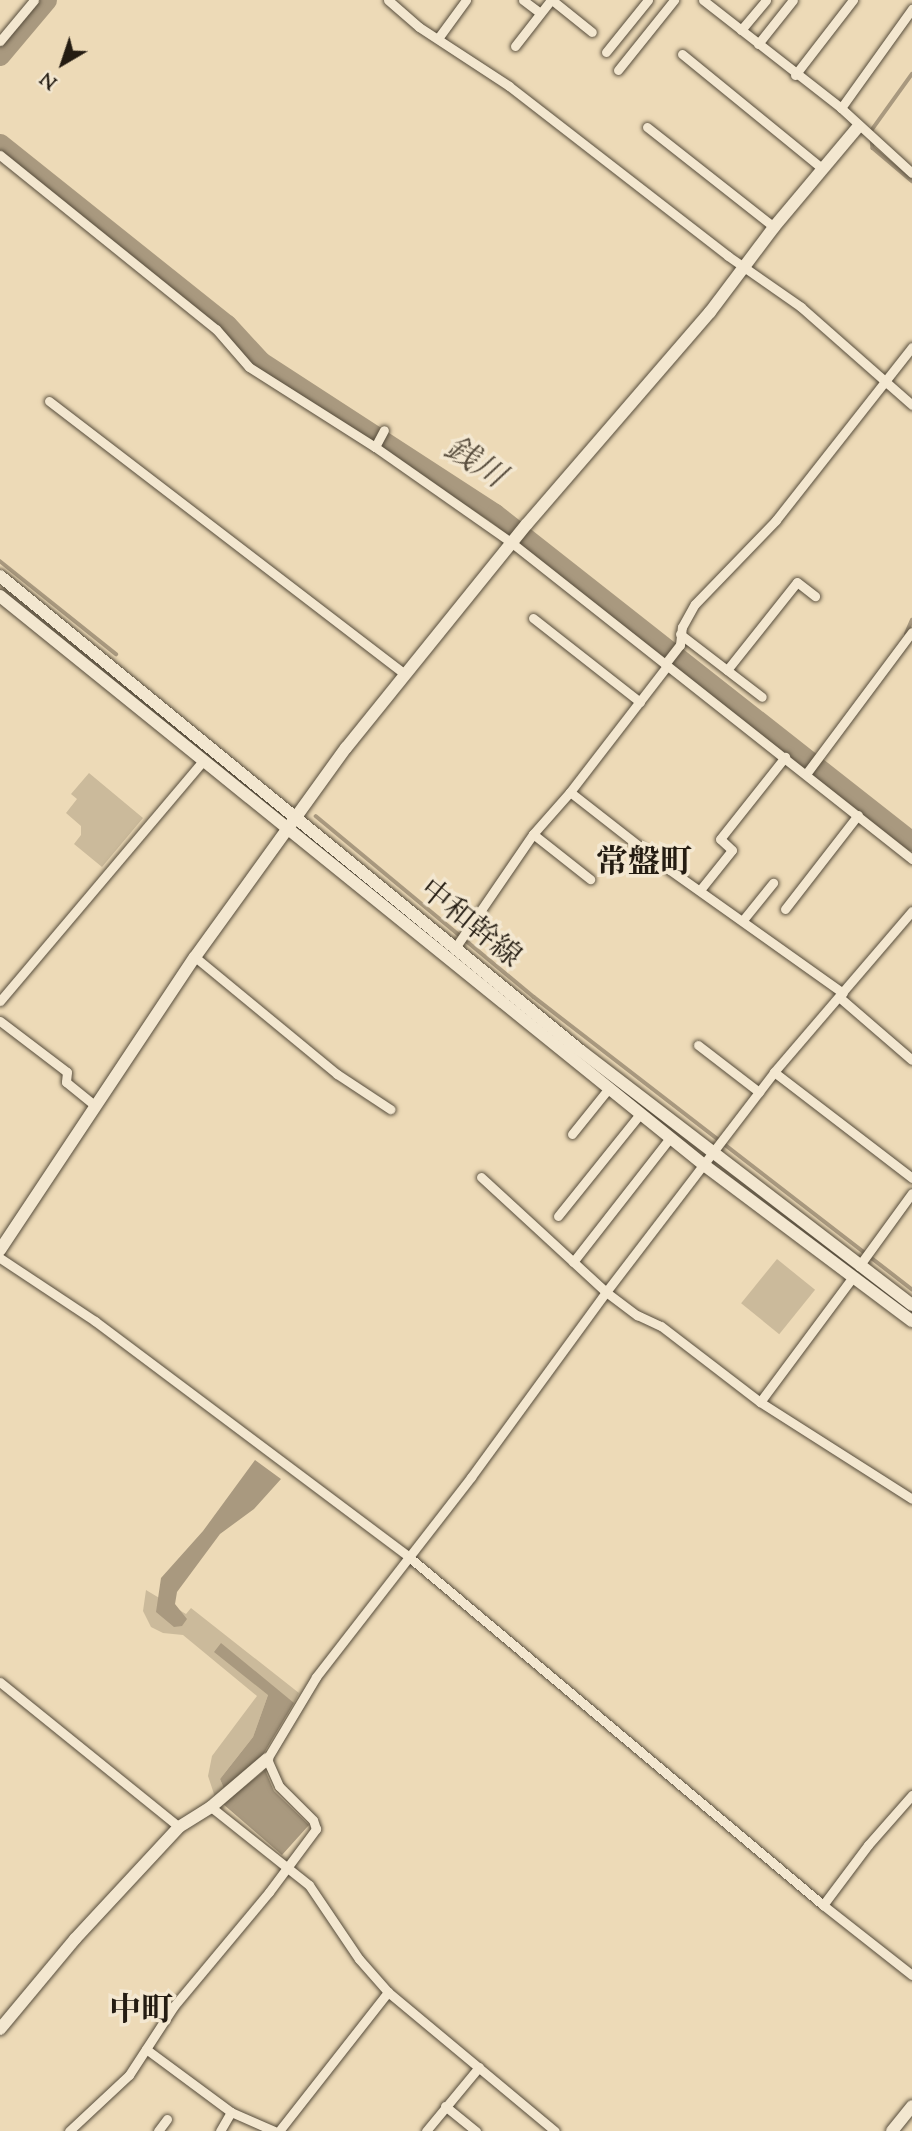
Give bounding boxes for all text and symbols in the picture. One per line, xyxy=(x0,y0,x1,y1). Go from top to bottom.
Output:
north arrow xyxy=(28,28,98,98)
text: N xyxy=(35,64,64,95)
water label: 銭川 xyxy=(437,430,511,498)
district label: 常盤町 xyxy=(596,845,692,883)
street label: 中和幹線 xyxy=(411,873,527,977)
district label: 中町 xyxy=(109,1993,173,2031)

